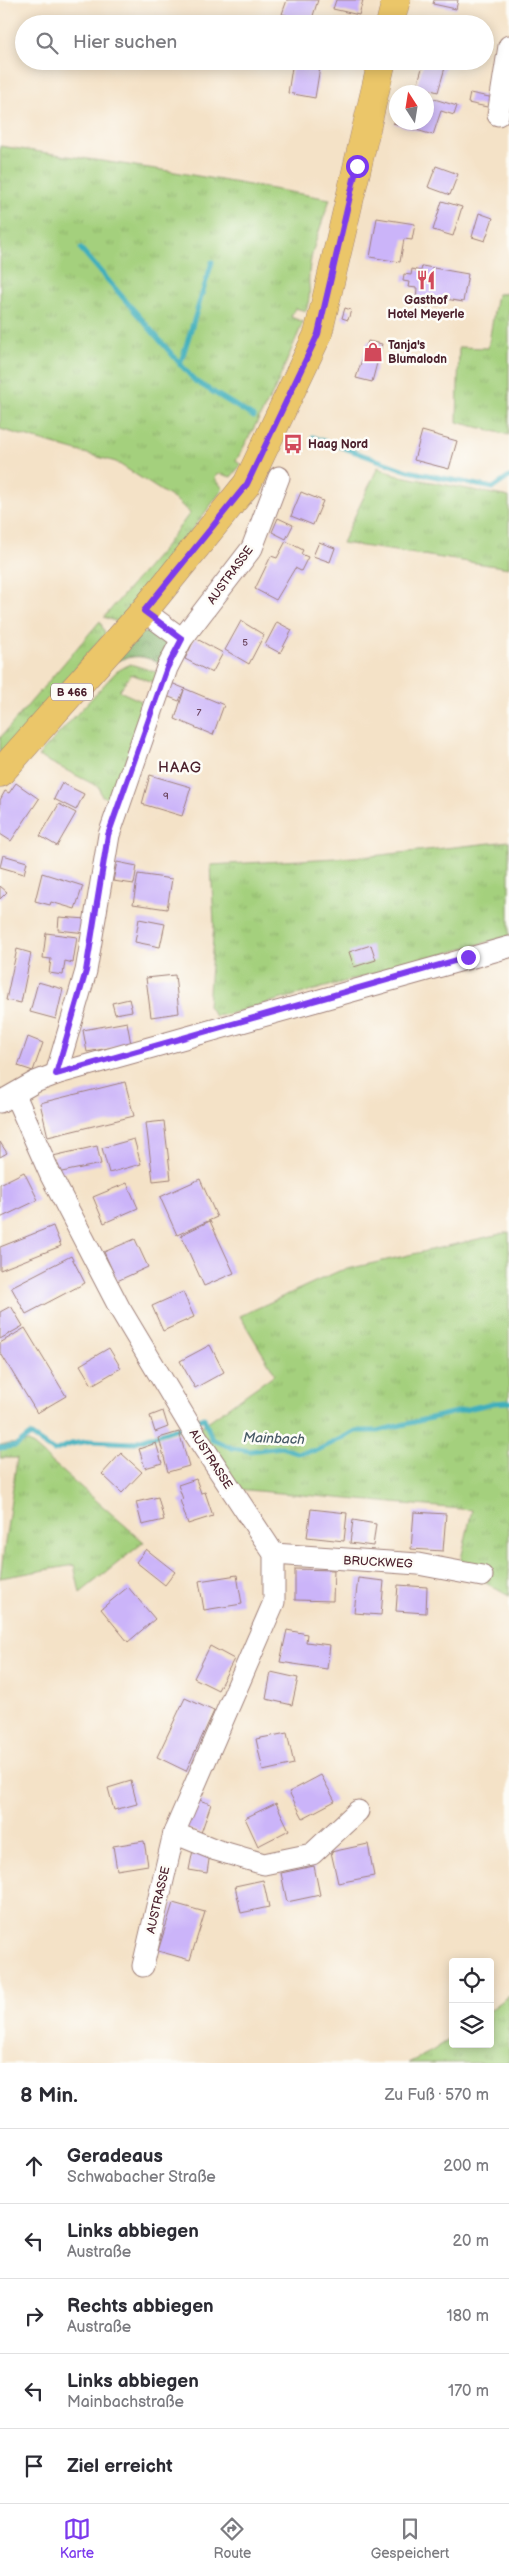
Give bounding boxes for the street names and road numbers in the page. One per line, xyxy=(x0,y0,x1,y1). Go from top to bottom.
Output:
street label: AUSTRASSE xyxy=(204,543,257,607)
road number: B 466 xyxy=(51,684,93,700)
street label: AUSTRASSE xyxy=(186,1427,236,1492)
street label: BRUCKWEG xyxy=(343,1553,413,1572)
street label: AUSTRASSE xyxy=(143,1865,174,1935)

